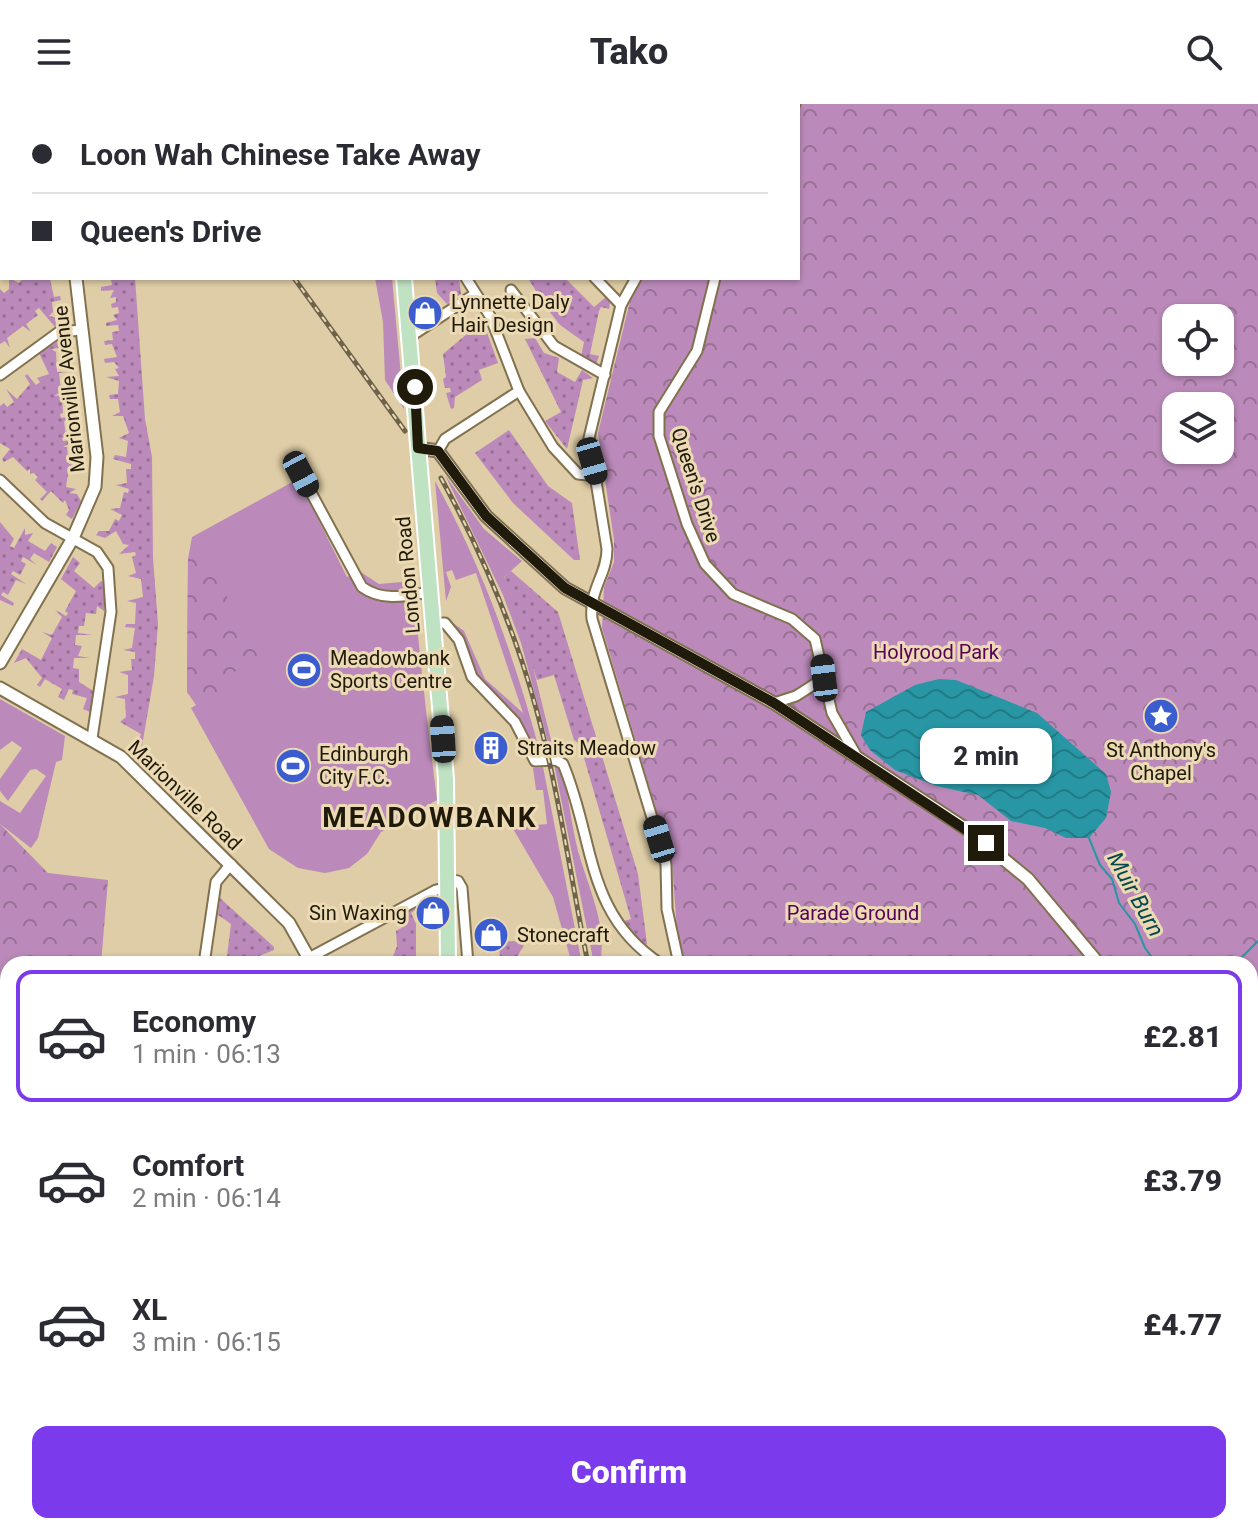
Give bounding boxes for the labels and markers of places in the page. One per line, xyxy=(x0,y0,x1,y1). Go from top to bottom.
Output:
place label: Lynnette Daly Hair Design xyxy=(451,290,570,337)
shop icon: Lynnette Daly Hair Design xyxy=(406,294,444,332)
place label: Meadowbank Sports Centre xyxy=(330,646,452,693)
sports icon: Meadowbank Sports Centre xyxy=(285,651,323,689)
place icon: St Anthony's Chapel xyxy=(1142,697,1180,735)
building icon: Straits Meadow xyxy=(472,729,510,767)
place label: Straits Meadow xyxy=(517,736,656,760)
place label: St Anthony's Chapel xyxy=(1106,738,1216,785)
place label: Edinburgh City F.C. xyxy=(319,742,408,789)
sports icon: Edinburgh City F.C. xyxy=(274,747,312,785)
shop icon: Sin Waxing xyxy=(414,894,452,932)
place label: Sin Waxing xyxy=(309,901,407,925)
shop icon: Stonecraft xyxy=(472,916,510,954)
place label: Stonecraft xyxy=(517,923,610,947)

